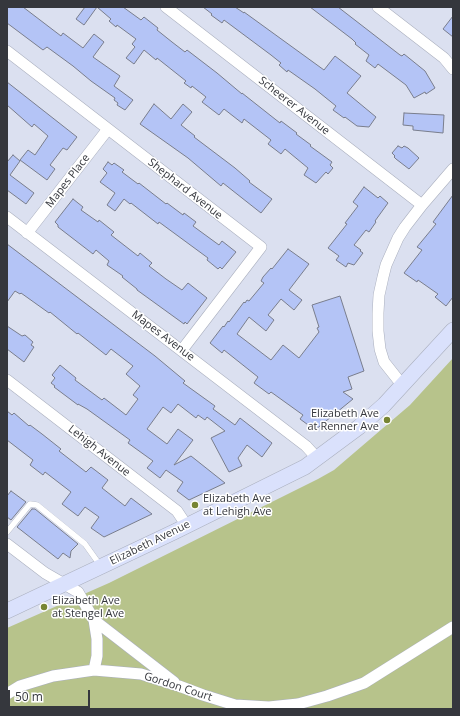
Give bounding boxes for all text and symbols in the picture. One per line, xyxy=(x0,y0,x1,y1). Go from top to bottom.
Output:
street label: Scheerer Avenue xyxy=(256,74,332,138)
street label: Mapes Place xyxy=(43,152,93,210)
street label: Shephard Avenue xyxy=(145,156,225,222)
street label: Mapes Avenue xyxy=(129,308,197,364)
place label: Elizabeth Ave at Renner Ave xyxy=(307,407,379,433)
marker: Elizabeth Ave at Renner Ave xyxy=(382,415,392,425)
street label: Lehigh Avenue xyxy=(65,423,133,479)
place label: Elizabeth Ave at Lehigh Ave xyxy=(203,492,272,518)
marker: Elizabeth Ave at Lehigh Ave xyxy=(190,500,200,510)
street label: Elizabeth Avenue xyxy=(108,518,192,568)
place label: Elizabeth Ave at Stengel Ave xyxy=(52,594,124,620)
marker: Elizabeth Ave at Stengel Ave xyxy=(39,602,49,612)
street label: Gordon Court xyxy=(142,670,214,704)
scale bar xyxy=(10,682,92,708)
text: 50 m xyxy=(15,688,43,705)

